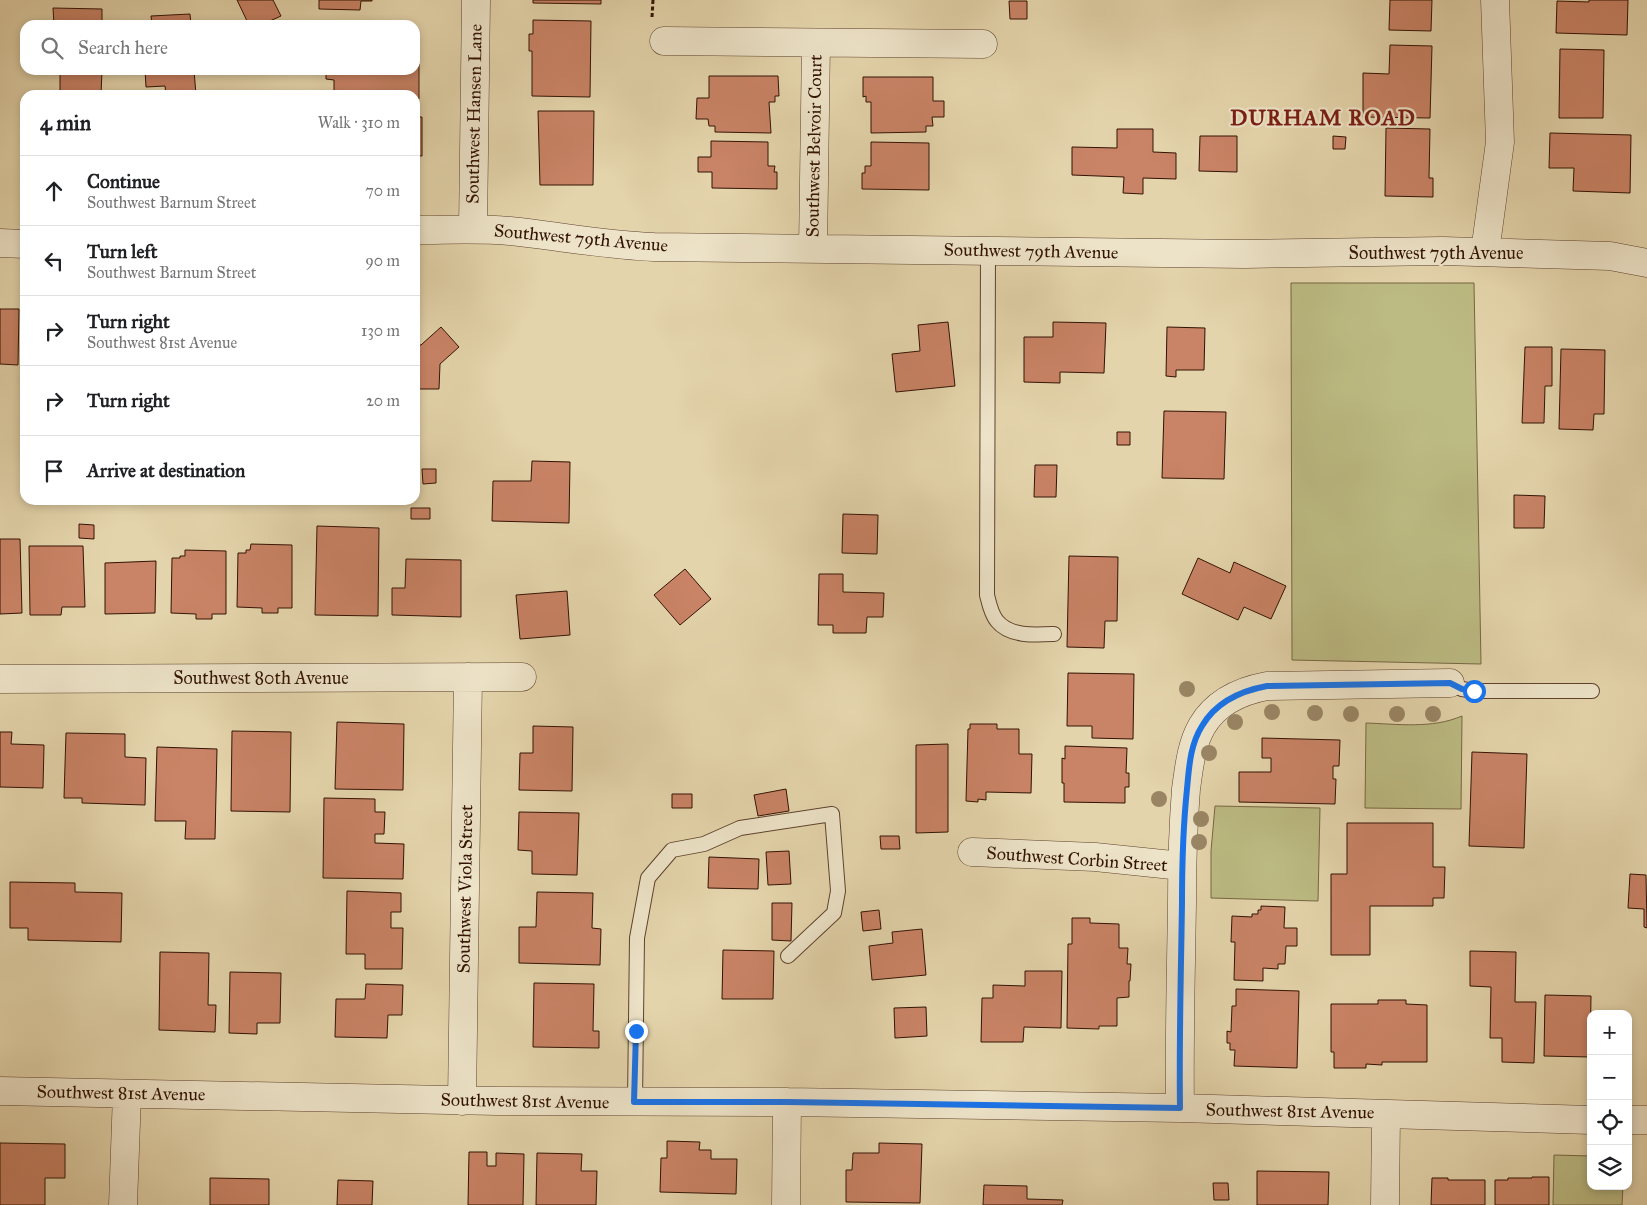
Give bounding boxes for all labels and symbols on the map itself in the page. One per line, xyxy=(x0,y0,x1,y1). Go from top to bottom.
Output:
street label: Southwest Hansen Lane xyxy=(461,24,487,204)
street label: Southwest Belvoir Court xyxy=(801,54,827,238)
district label: DURHAM ROAD xyxy=(1230,104,1416,131)
street label: Southwest 79th Avenue xyxy=(493,219,669,257)
street label: Southwest 79th Avenue xyxy=(943,238,1119,264)
street label: Southwest 79th Avenue xyxy=(1349,242,1523,264)
street label: Southwest 80th Avenue xyxy=(173,667,349,689)
route start xyxy=(1463,680,1486,703)
street label: Southwest Viola Street xyxy=(453,804,477,974)
street label: Southwest Corbin Street xyxy=(986,842,1169,876)
route end xyxy=(625,1020,648,1043)
street label: Southwest 81st Avenue xyxy=(36,1081,206,1105)
street label: Southwest 81st Avenue xyxy=(440,1089,610,1113)
street label: Southwest 81st Avenue xyxy=(1205,1099,1375,1123)

